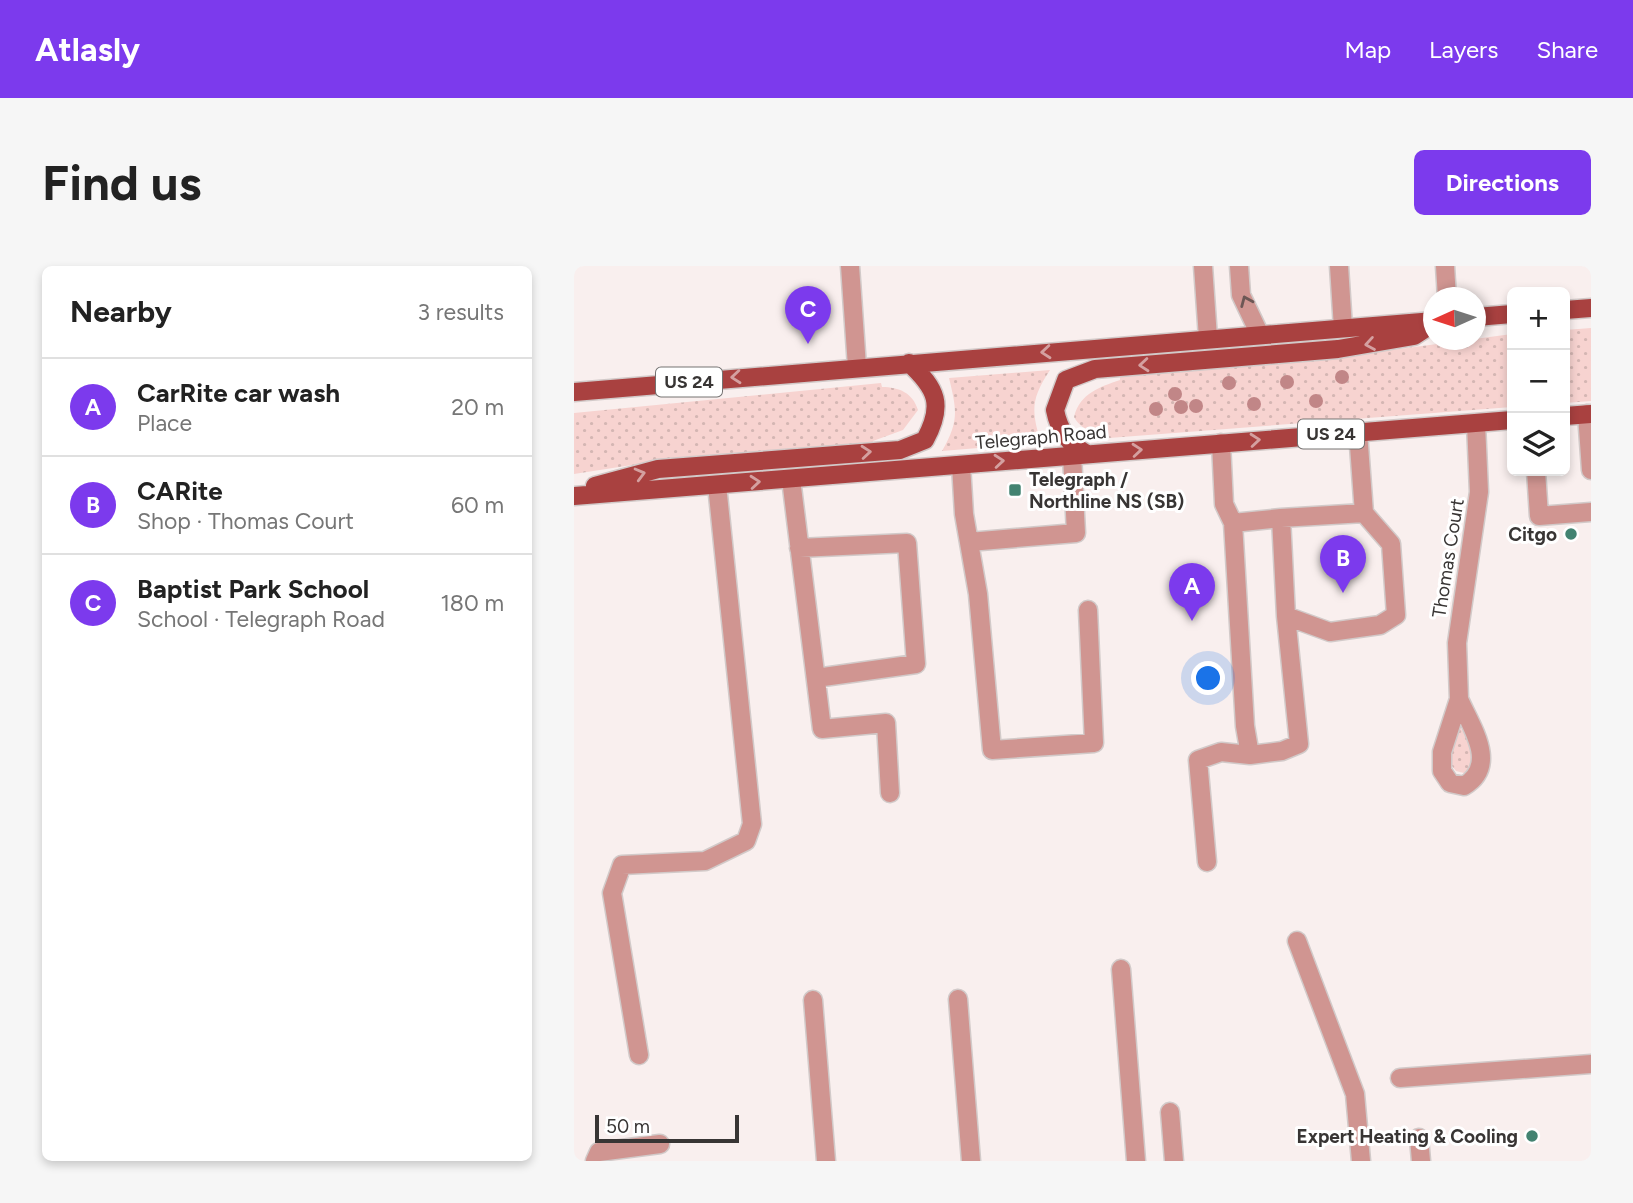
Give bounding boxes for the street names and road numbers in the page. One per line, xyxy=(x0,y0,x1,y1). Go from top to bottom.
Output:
road number: US 24 xyxy=(656,368,722,397)
street label: Telegraph Road xyxy=(974,420,1108,454)
road number: US 24 xyxy=(1298,420,1364,448)
street label: Thomas Court xyxy=(1427,497,1469,619)

